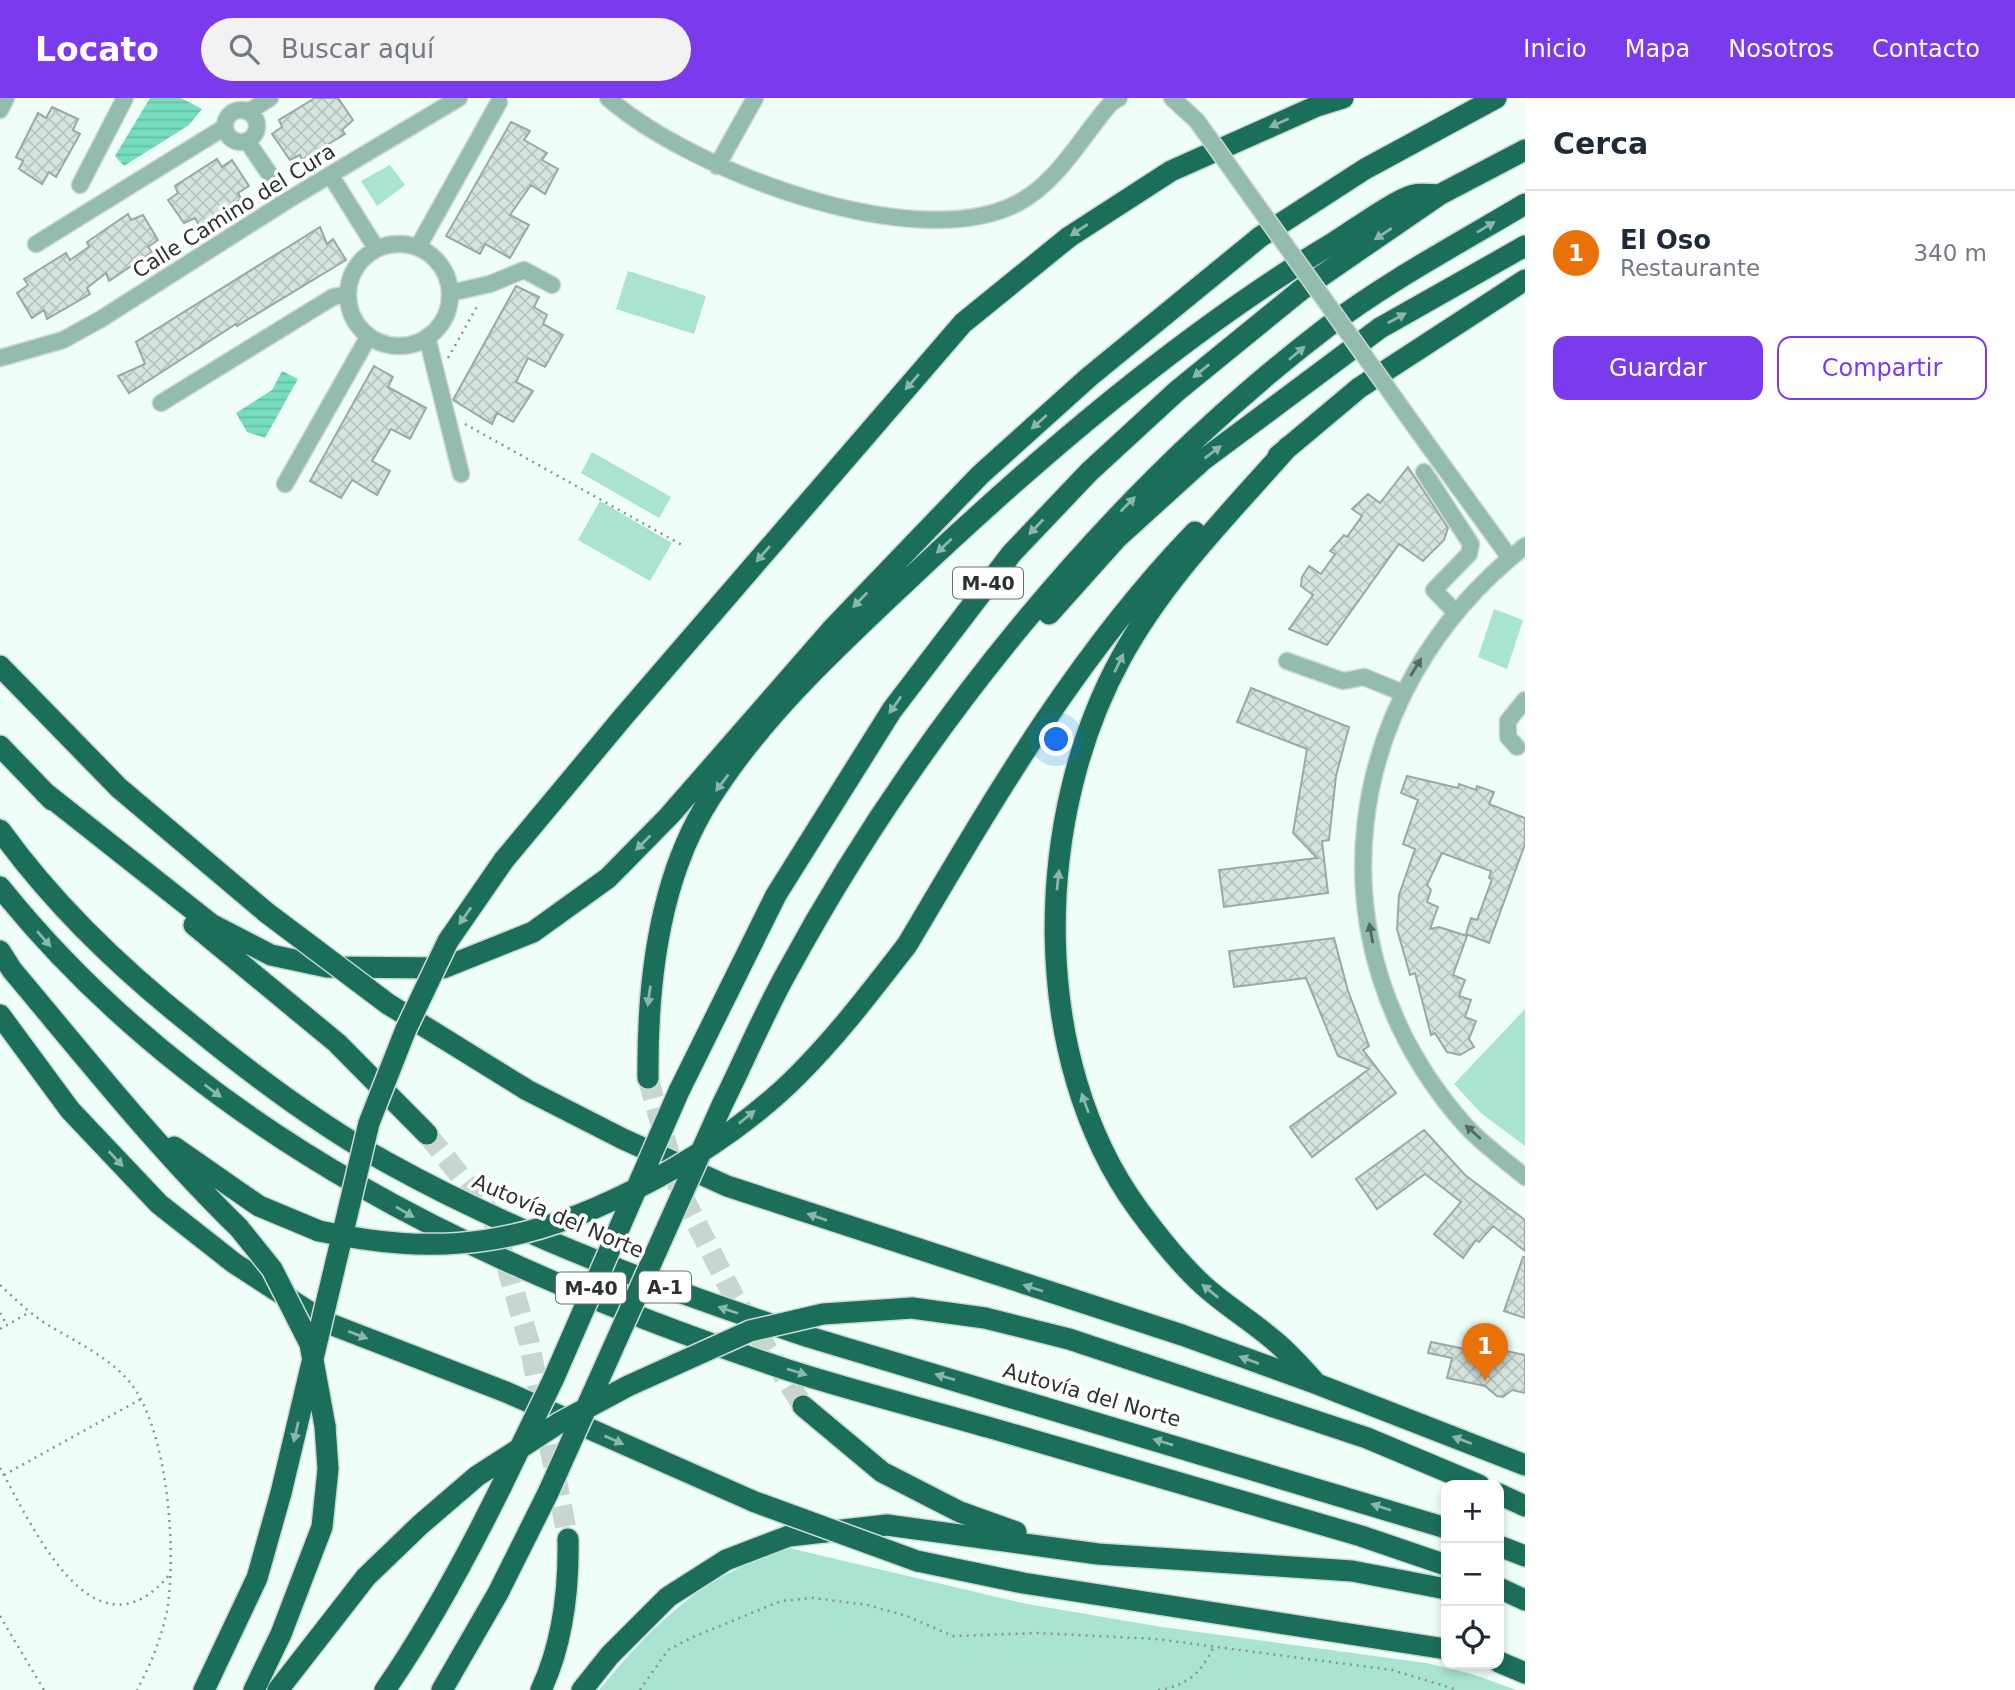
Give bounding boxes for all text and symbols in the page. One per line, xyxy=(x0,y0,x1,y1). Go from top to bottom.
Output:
search box xyxy=(201,18,691,81)
text: Locato xyxy=(35,30,159,69)
icon: search xyxy=(225,30,263,68)
text: Buscar aquí xyxy=(281,34,434,64)
text: Inicio xyxy=(1523,35,1587,63)
text: Mapa xyxy=(1625,35,1690,63)
text: Nosotros xyxy=(1728,35,1834,63)
text: Contacto xyxy=(1872,35,1980,63)
one-way arrow xyxy=(1269,117,1289,129)
text: Cerca xyxy=(1553,126,1648,161)
street label: Calle Camino del Cura xyxy=(129,139,339,283)
one-way arrow xyxy=(1477,221,1496,233)
one-way arrow xyxy=(1070,223,1089,236)
text: El Oso xyxy=(1620,225,1711,255)
one-way arrow xyxy=(1373,227,1392,240)
text: 1 xyxy=(1568,240,1584,266)
text: 340 m xyxy=(1913,240,1987,266)
text: Restaurante xyxy=(1620,255,1760,281)
one-way arrow xyxy=(1387,312,1406,324)
button: Guardar xyxy=(1553,336,1763,400)
button: Compartir xyxy=(1777,336,1987,400)
one-way arrow xyxy=(1289,346,1306,361)
one-way arrow xyxy=(1193,363,1210,378)
one-way arrow xyxy=(905,374,920,391)
one-way arrow xyxy=(1031,414,1048,430)
one-way arrow xyxy=(1204,446,1222,460)
one-way arrow xyxy=(1119,496,1136,513)
one-way arrow xyxy=(1029,518,1045,535)
one-way arrow xyxy=(936,538,953,554)
one-way arrow xyxy=(755,545,771,563)
road number: M-40 xyxy=(953,568,1023,598)
one-way arrow xyxy=(852,591,868,608)
one-way arrow xyxy=(1114,653,1125,673)
one-way arrow xyxy=(1410,657,1423,676)
one-way arrow xyxy=(888,696,902,715)
your location xyxy=(1039,722,1073,756)
one-way arrow xyxy=(715,774,729,792)
one-way arrow xyxy=(635,834,652,851)
one-way arrow xyxy=(1053,869,1064,891)
one-way arrow xyxy=(458,907,472,925)
one-way arrow xyxy=(1365,922,1376,944)
one-way arrow xyxy=(36,930,52,948)
one-way arrow xyxy=(644,985,655,1007)
one-way arrow xyxy=(204,1083,222,1098)
one-way arrow xyxy=(1080,1093,1091,1114)
one-way arrow xyxy=(737,1110,755,1125)
one-way arrow xyxy=(1464,1124,1482,1140)
one-way arrow xyxy=(108,1150,124,1167)
street label: Autovía del Norte xyxy=(469,1169,647,1263)
one-way arrow xyxy=(396,1206,415,1218)
one-way arrow xyxy=(806,1211,827,1222)
road number: M-40 xyxy=(556,1272,626,1304)
road number: A-1 xyxy=(639,1272,691,1302)
one-way arrow xyxy=(1022,1282,1043,1293)
one-way arrow xyxy=(1202,1283,1220,1298)
one-way arrow xyxy=(717,1304,738,1315)
pin: 1 xyxy=(1462,1323,1508,1381)
one-way arrow xyxy=(348,1329,369,1340)
one-way arrow xyxy=(1238,1354,1259,1365)
street label: Autovía del Norte xyxy=(1000,1358,1184,1432)
one-way arrow xyxy=(787,1367,808,1378)
one-way arrow xyxy=(934,1372,955,1382)
one-way arrow xyxy=(290,1421,301,1443)
one-way arrow xyxy=(1451,1434,1472,1445)
one-way arrow xyxy=(603,1435,624,1446)
one-way arrow xyxy=(1153,1436,1174,1446)
map controls xyxy=(1441,1480,1504,1669)
button: + xyxy=(1441,1480,1504,1543)
one-way arrow xyxy=(1371,1501,1392,1512)
button: − xyxy=(1441,1543,1504,1606)
button: locate xyxy=(1441,1606,1504,1669)

